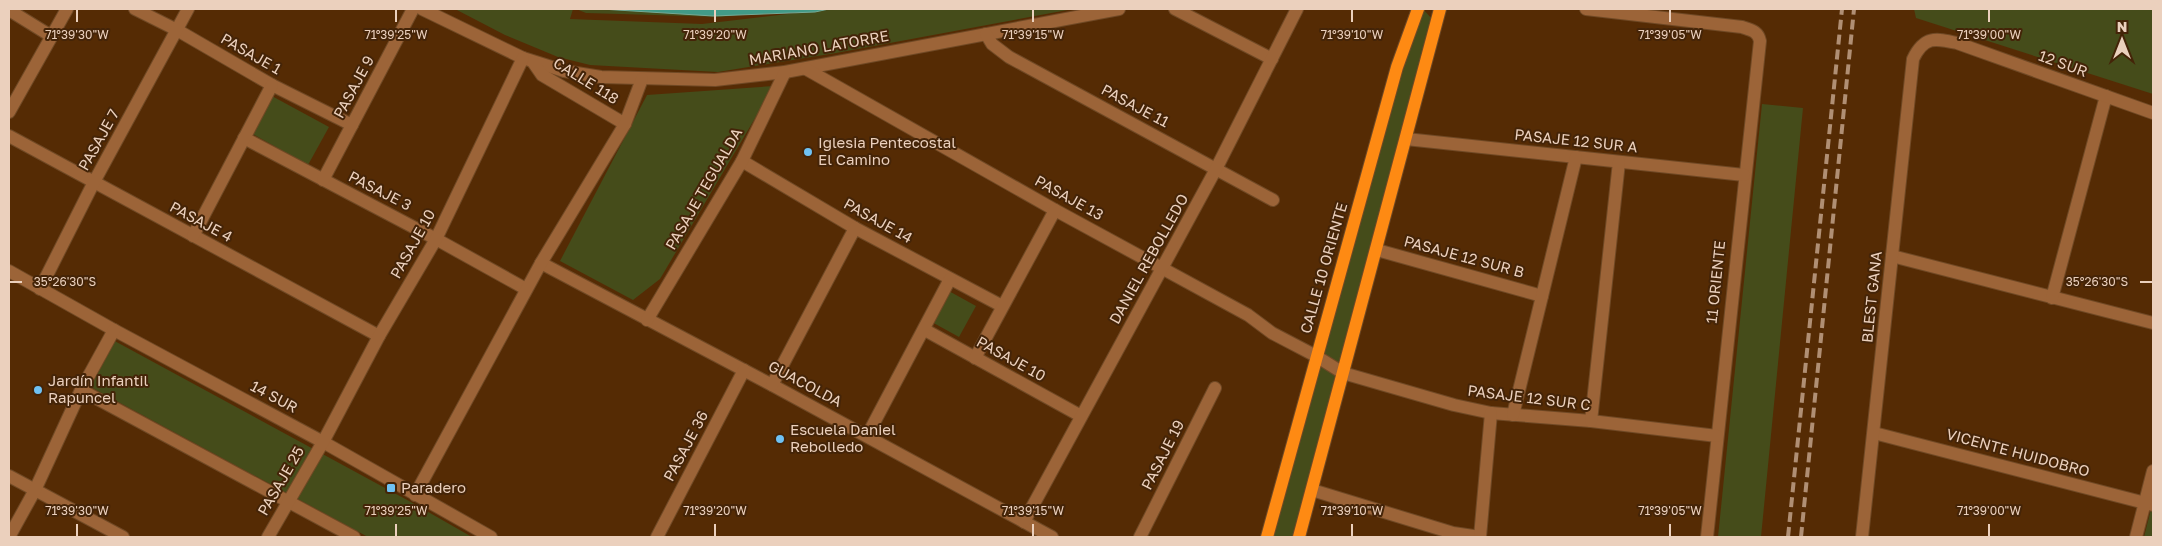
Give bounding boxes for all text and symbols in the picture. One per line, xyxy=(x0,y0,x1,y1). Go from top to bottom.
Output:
north arrow xyxy=(2097,15,2147,65)
text: N xyxy=(2117,18,2127,35)
street label: MARIANO LATORRE xyxy=(748,26,890,68)
text: 71°39'30"W xyxy=(45,27,109,42)
text: 71°39'25"W xyxy=(364,27,428,42)
text: 71°39'20"W xyxy=(683,27,747,42)
text: 71°39'15"W xyxy=(1002,27,1064,42)
text: 71°39'10"W xyxy=(1321,27,1384,42)
text: 71°39'05"W xyxy=(1638,27,1702,42)
text: 71°39'00"W xyxy=(1957,27,2022,42)
street label: PASAJE 1 xyxy=(218,29,285,78)
street label: 12 SUR xyxy=(2037,46,2090,80)
street label: PASAJE 9 xyxy=(329,52,377,121)
street label: CALLE 118 xyxy=(551,53,623,107)
street label: PASAJE 11 xyxy=(1099,80,1172,130)
street label: PASAJE 7 xyxy=(74,106,122,173)
street label: PASAJE TEGUALDA xyxy=(661,124,745,253)
street label: PASAJE 12 SUR A xyxy=(1514,125,1639,155)
place label: Iglesia Pentecostal El Camino xyxy=(818,133,956,168)
marker: Iglesia Pentecostal El Camino xyxy=(802,146,814,158)
street label: PASAJE 3 xyxy=(346,167,415,214)
street label: PASAJE 13 xyxy=(1032,171,1107,223)
street label: DANIEL REBOLLEDO xyxy=(1105,190,1191,327)
street label: PASAJE 14 xyxy=(841,194,916,246)
street label: PASAJE 4 xyxy=(167,197,236,245)
street label: CALLE 10 ORIENTE xyxy=(1296,200,1350,335)
street label: PASAJE 10 xyxy=(386,206,438,281)
street label: PASAJE 12 SUR B xyxy=(1402,231,1526,281)
street label: 11 ORIENTE xyxy=(1702,240,1728,324)
street label: BLEST GANA xyxy=(1857,250,1885,344)
text: 35°26'30"S xyxy=(34,274,96,289)
text: 35°26'30"S xyxy=(2066,274,2128,289)
street label: PASAJE 10 xyxy=(974,332,1049,384)
street label: GUACOLDA xyxy=(766,356,845,410)
place label: Jardín Infantil Rapuncel xyxy=(48,371,148,406)
street label: 14 SUR xyxy=(248,376,301,416)
street label: PASAJE 12 SUR C xyxy=(1467,381,1592,413)
marker: Jardín Infantil Rapuncel xyxy=(32,384,44,396)
street label: PASAJE 36 xyxy=(659,407,711,484)
street label: PASAJE 19 xyxy=(1137,417,1187,492)
place label: Escuela Daniel Rebolledo xyxy=(790,420,896,455)
street label: VICENTE HUIDOBRO xyxy=(1945,424,2092,480)
marker: Escuela Daniel Rebolledo xyxy=(774,433,786,445)
street label: PASAJE 25 xyxy=(253,443,307,518)
place label: Paradero xyxy=(401,478,466,496)
marker: Paradero xyxy=(385,482,397,494)
text: 71°39'30"W xyxy=(45,503,109,518)
text: 71°39'25"W xyxy=(364,503,428,518)
text: 71°39'20"W xyxy=(683,503,747,518)
text: 71°39'15"W xyxy=(1002,503,1064,518)
text: 71°39'10"W xyxy=(1321,503,1384,518)
text: 71°39'05"W xyxy=(1638,503,1702,518)
text: 71°39'00"W xyxy=(1957,503,2022,518)

